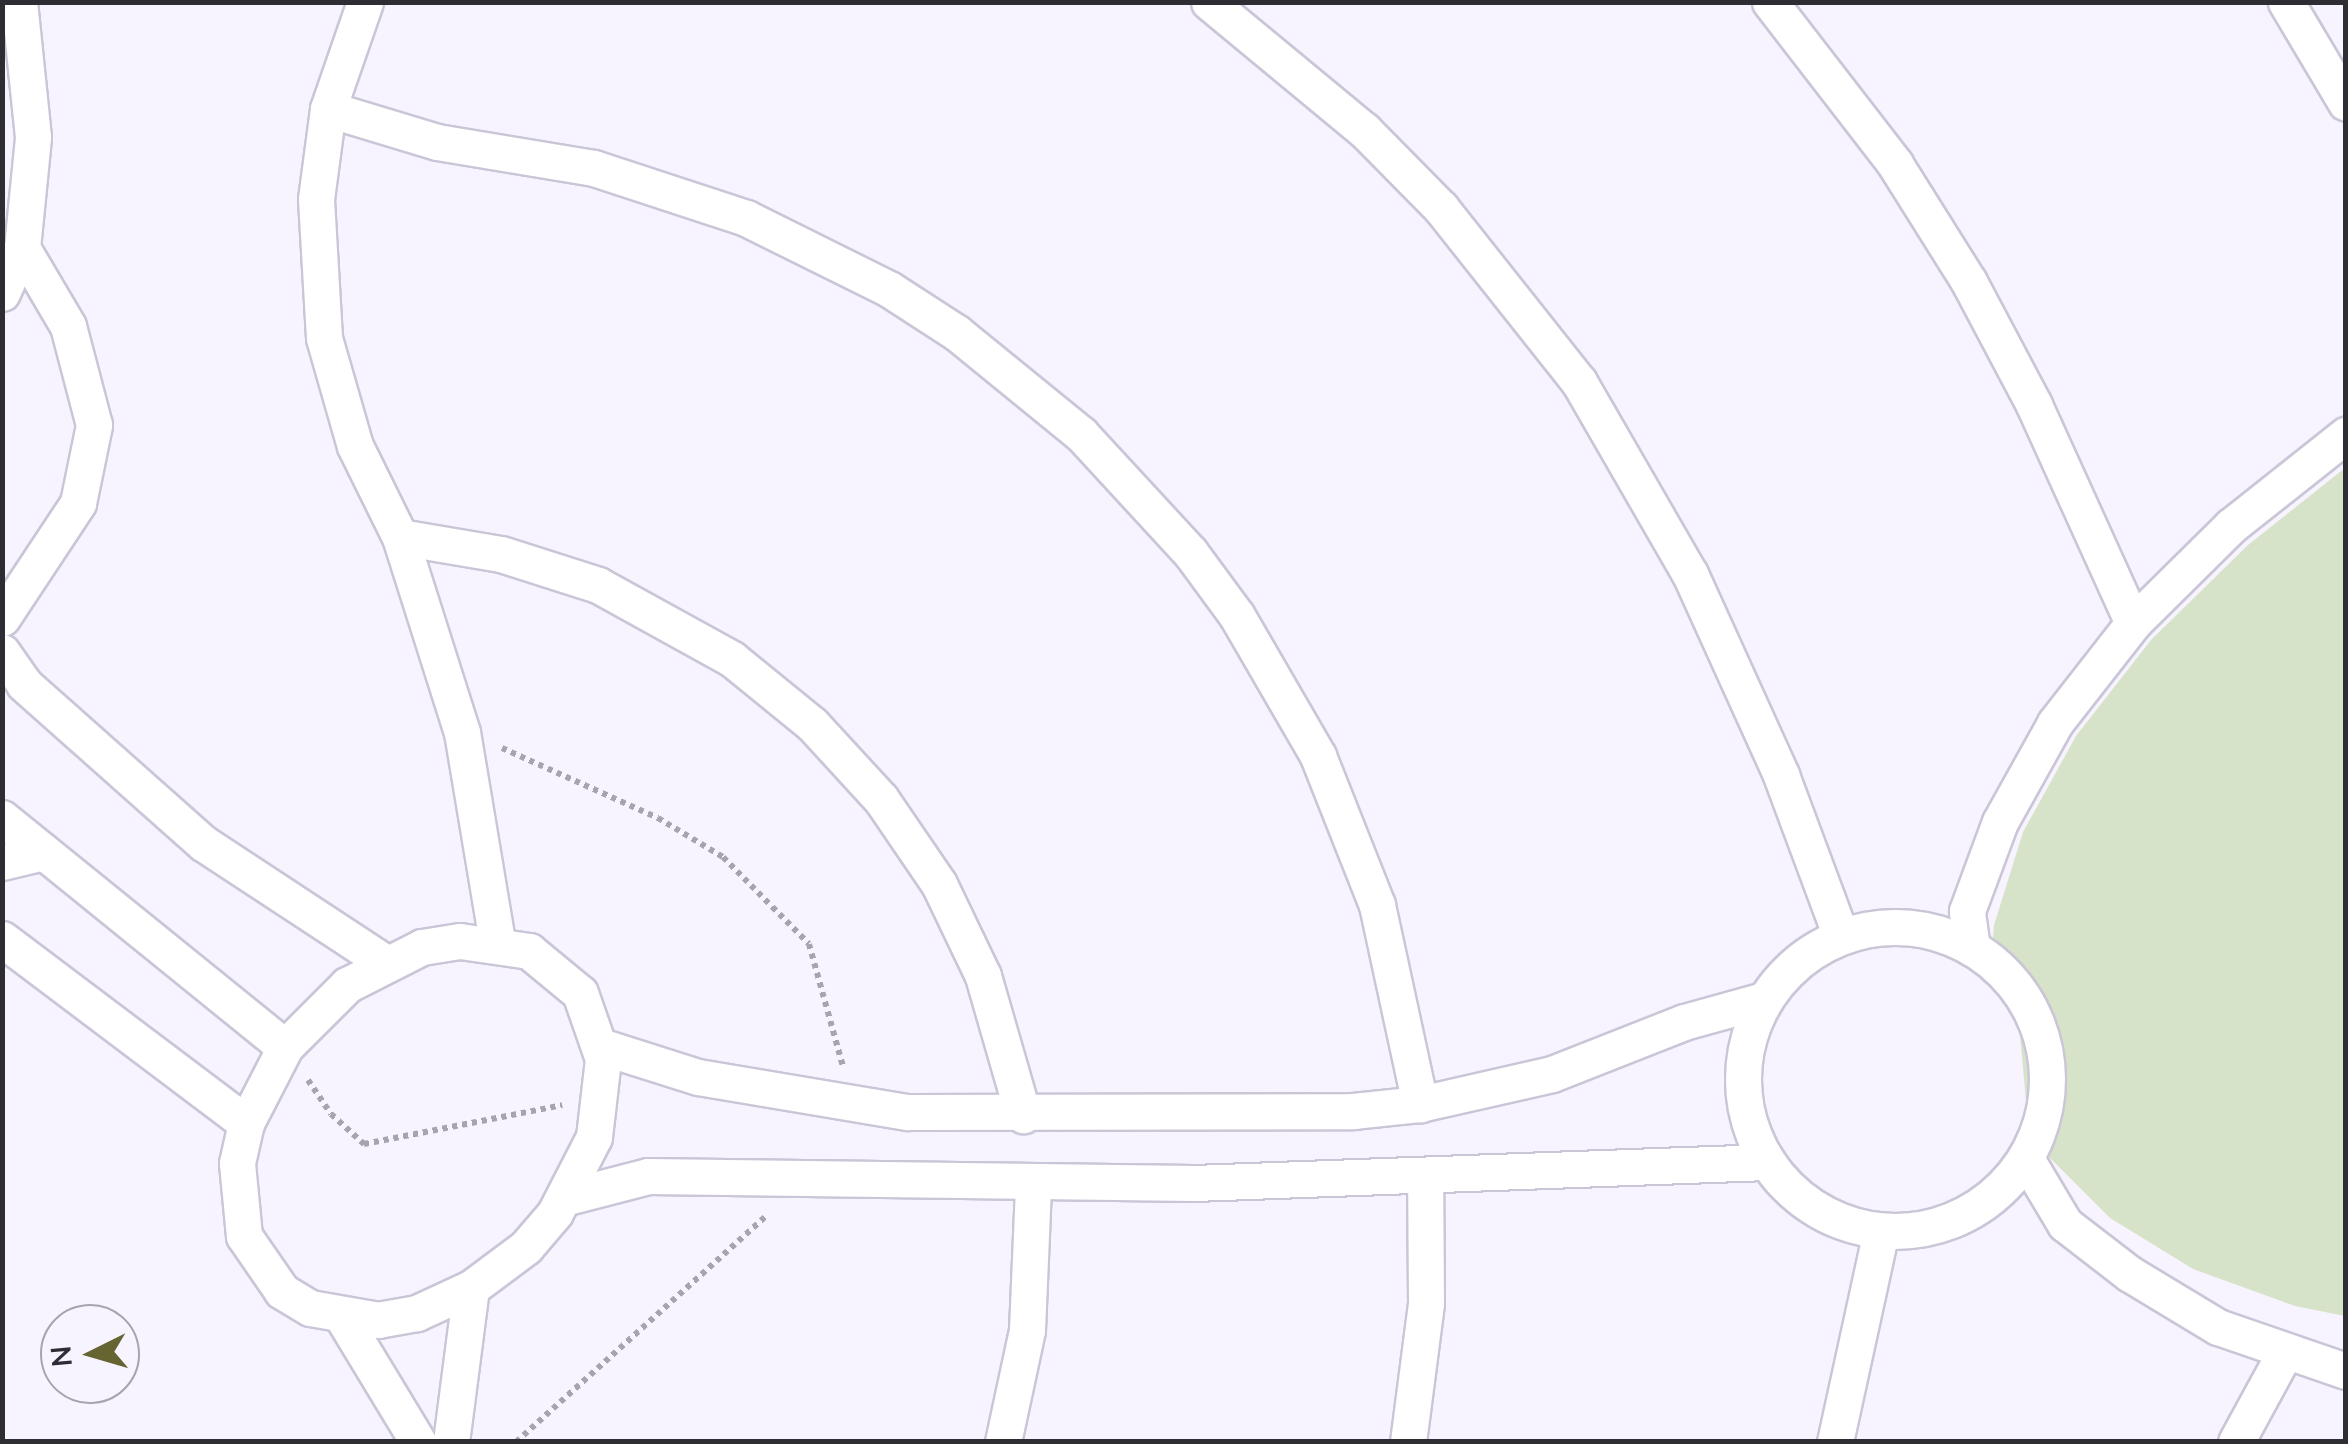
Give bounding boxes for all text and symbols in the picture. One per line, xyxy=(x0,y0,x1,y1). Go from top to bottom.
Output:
north arrow xyxy=(40,1304,140,1404)
text: N xyxy=(42,1344,82,1369)

